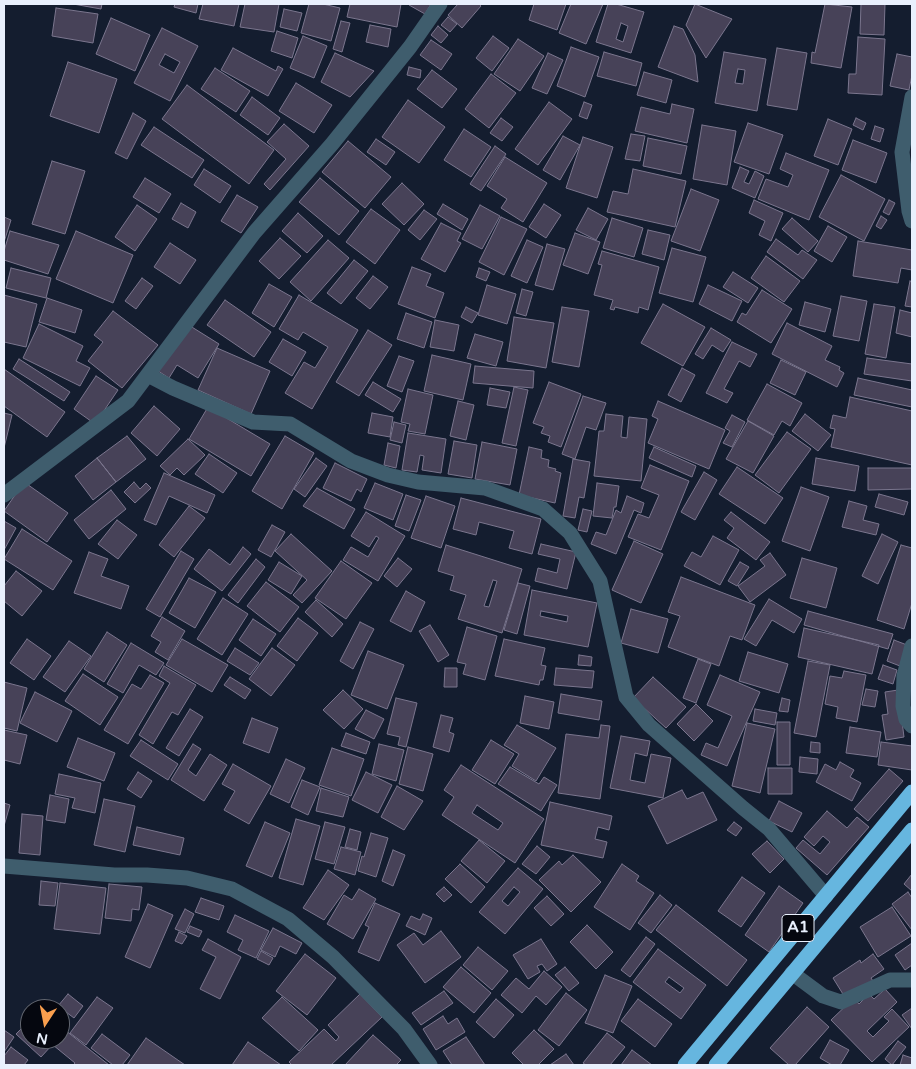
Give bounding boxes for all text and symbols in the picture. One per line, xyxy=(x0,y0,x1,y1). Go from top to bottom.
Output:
road number: A1 xyxy=(782,914,814,941)
north arrow xyxy=(20,999,70,1049)
text: N xyxy=(35,1029,49,1048)

